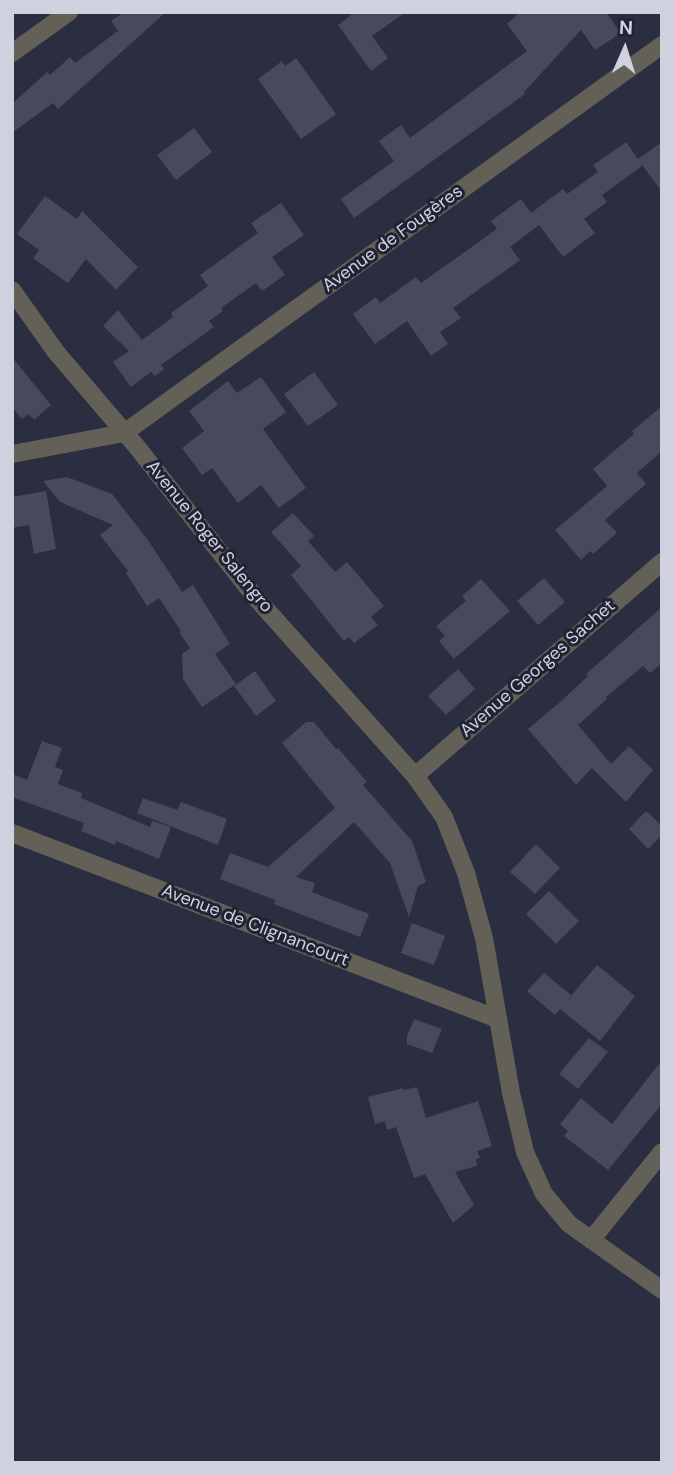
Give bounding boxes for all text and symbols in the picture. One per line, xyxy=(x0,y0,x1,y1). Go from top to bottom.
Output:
north arrow xyxy=(590,14,660,84)
text: N xyxy=(619,15,634,40)
street label: Avenue de Fougères xyxy=(319,181,467,297)
street label: Avenue Roger Salengro xyxy=(141,457,277,617)
street label: Avenue Georges Sachet xyxy=(456,596,620,742)
street label: Avenue de Clignancourt xyxy=(158,880,352,972)

